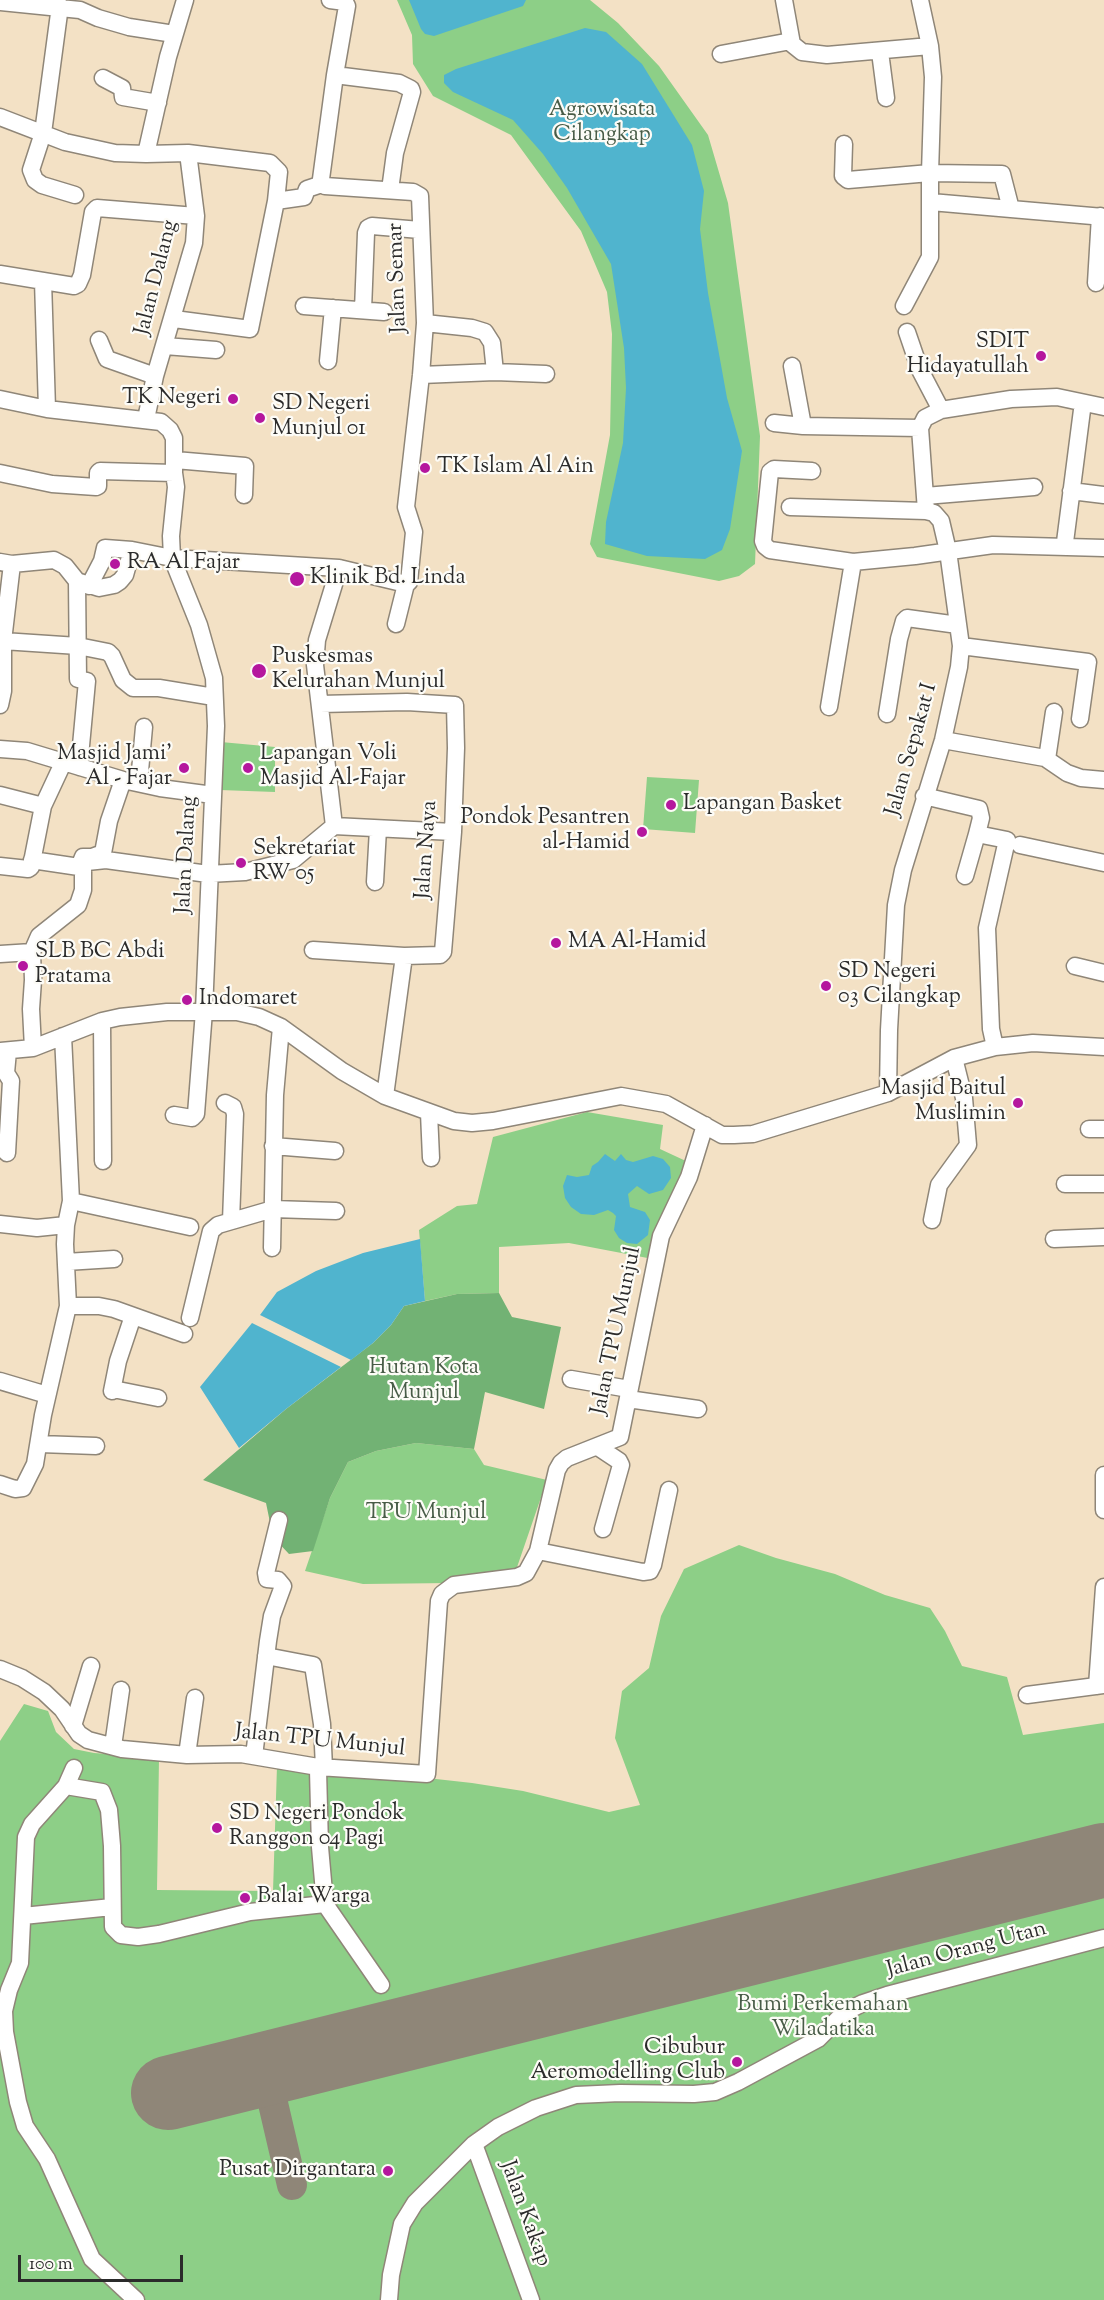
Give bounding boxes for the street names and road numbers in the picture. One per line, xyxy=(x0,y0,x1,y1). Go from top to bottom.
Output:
street label: Jalan Dalang xyxy=(131,218,185,338)
street label: Jalan Semar xyxy=(384,223,414,333)
street label: Jalan Sepakat I xyxy=(881,680,945,820)
street label: Jalan Dalang xyxy=(172,795,204,915)
street label: Jalan Naya xyxy=(411,800,445,900)
street label: Jalan TPU Munjul xyxy=(587,1245,649,1417)
street label: Jalan TPU Munjul xyxy=(234,1720,406,1764)
street label: Jalan Orang Utan xyxy=(884,1917,1050,1985)
street label: Jalan Kakap xyxy=(493,2157,555,2271)

